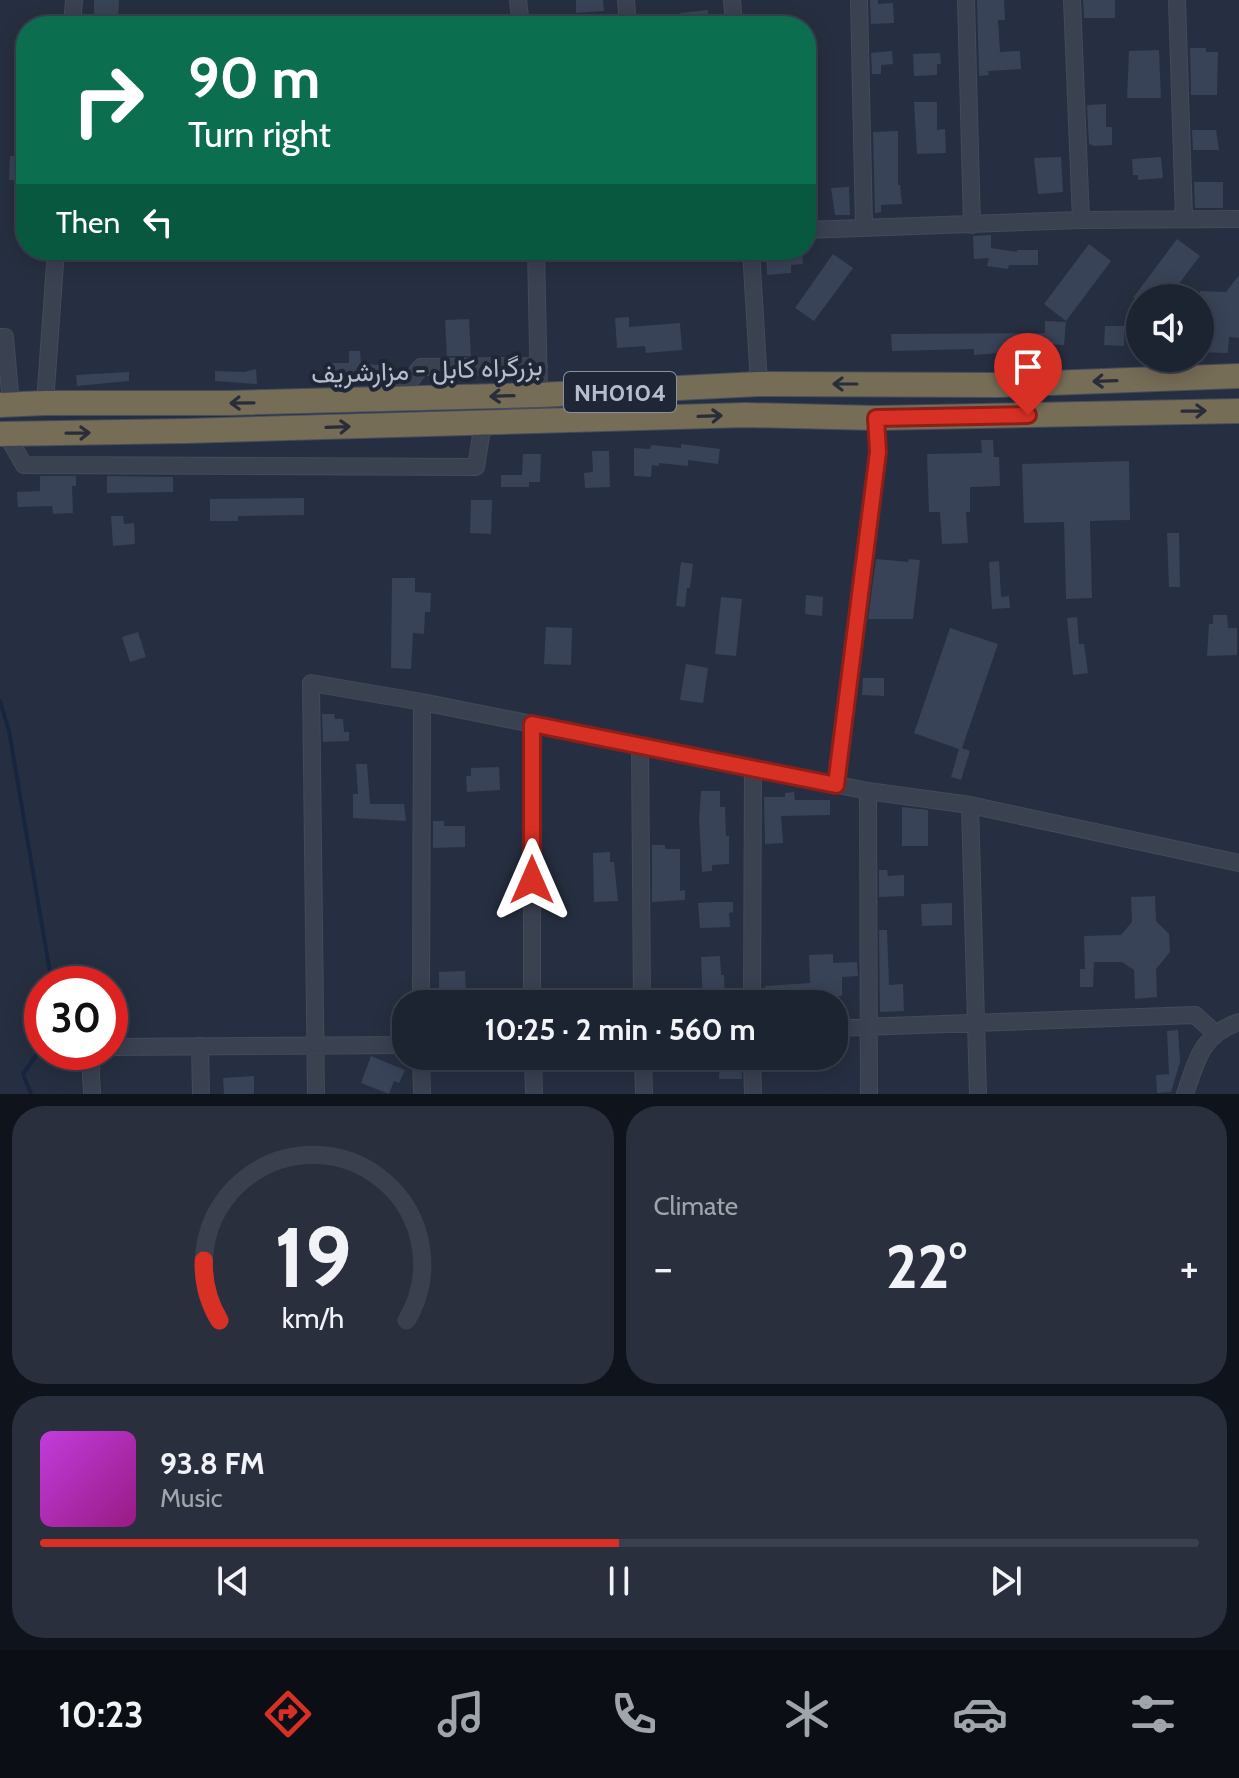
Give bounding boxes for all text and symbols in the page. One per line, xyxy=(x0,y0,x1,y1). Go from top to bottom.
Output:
text: 90 m xyxy=(188,44,320,112)
icon: right xyxy=(56,48,160,152)
text: Turn right xyxy=(188,112,331,156)
icon: left xyxy=(136,200,180,244)
text: Then xyxy=(56,204,120,241)
map controls xyxy=(1126,284,1214,372)
button: sound xyxy=(1126,284,1214,372)
pin xyxy=(994,333,1062,415)
icon: arrive xyxy=(1006,345,1050,389)
street label: بزرگراه کابل - مزارشریف xyxy=(311,350,543,390)
road number: NH0104 xyxy=(564,372,676,412)
one-way arrow xyxy=(1092,373,1119,388)
one-way arrow xyxy=(832,376,859,392)
one-way arrow xyxy=(489,389,516,404)
one-way arrow xyxy=(229,395,256,411)
one-way arrow xyxy=(1180,404,1207,419)
one-way arrow xyxy=(696,409,723,424)
one-way arrow xyxy=(324,419,351,435)
one-way arrow xyxy=(64,425,91,441)
position arrow xyxy=(490,838,574,922)
speed limit sign: 30 xyxy=(24,966,128,1070)
text: 10:25 · 2 min · 560 m xyxy=(484,1011,756,1048)
text: Climate xyxy=(654,1190,738,1222)
text: 19 xyxy=(274,1207,351,1308)
text: 22° xyxy=(886,1230,967,1303)
text: − xyxy=(654,1241,673,1294)
text: + xyxy=(1180,1241,1199,1294)
text: km/h xyxy=(281,1300,344,1335)
text: 93.8 FM xyxy=(160,1445,265,1482)
text: Music xyxy=(160,1482,223,1514)
icon: previous xyxy=(211,1559,255,1603)
icon: pause xyxy=(597,1559,641,1603)
icon: next xyxy=(984,1559,1028,1603)
icon: directions xyxy=(260,1686,316,1742)
icon: music xyxy=(433,1686,489,1742)
icon: phone xyxy=(606,1686,662,1742)
icon: climate xyxy=(779,1686,835,1742)
icon: car xyxy=(952,1686,1008,1742)
icon: filters xyxy=(1125,1686,1181,1742)
text: 10:23 xyxy=(58,1692,144,1736)

